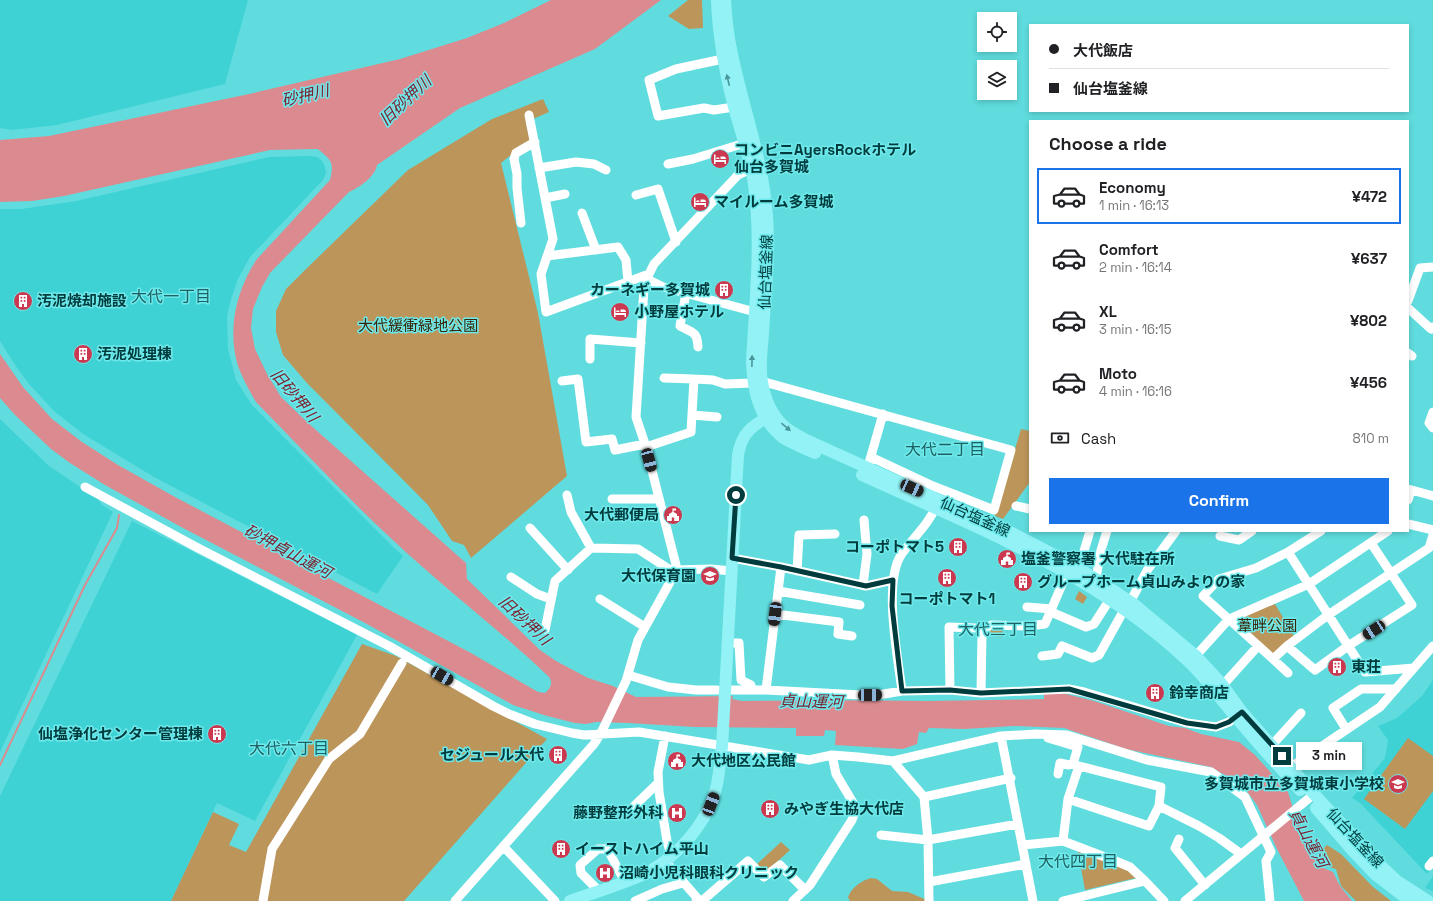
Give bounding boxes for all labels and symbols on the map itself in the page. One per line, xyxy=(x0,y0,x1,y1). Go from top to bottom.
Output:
water label: 旧砂押川 xyxy=(375,70,437,130)
one-way arrow xyxy=(725,74,731,86)
water label: 砂押川 xyxy=(279,79,333,111)
place label: コンビニAyersRockホテル 仙台多賀城 xyxy=(734,140,916,176)
hotel icon: コンビニAyersRockホテル 仙台多賀城 xyxy=(709,148,731,170)
hotel icon: マイルーム多賀城 xyxy=(689,191,711,213)
place label: マイルーム多賀城 xyxy=(714,192,834,211)
street label: 仙台塩釜線 xyxy=(755,234,776,310)
building icon: カーネギー多賀城 xyxy=(713,279,735,301)
place label: カーネギー多賀城 xyxy=(590,280,710,299)
district label: 大代一丁目 xyxy=(131,286,211,307)
building icon: 汚泥焼却施設 xyxy=(12,290,34,312)
place label: 汚泥焼却施設 xyxy=(37,291,127,310)
hotel icon: 小野屋ホテル xyxy=(609,301,631,323)
place label: 小野屋ホテル xyxy=(634,302,724,321)
park label: 大代緩衝緑地公園 xyxy=(358,316,478,335)
building icon: 汚泥処理棟 xyxy=(72,343,94,365)
place label: 汚泥処理棟 xyxy=(97,344,172,363)
one-way arrow xyxy=(749,354,755,367)
water label: 旧砂押川 xyxy=(266,364,325,428)
one-way arrow xyxy=(781,422,792,431)
district label: 大代二丁目 xyxy=(905,439,985,460)
car xyxy=(640,447,658,473)
car xyxy=(899,478,925,498)
route start xyxy=(727,486,745,504)
street label: 仙台塩釜線 xyxy=(937,493,1013,540)
public building icon: 大代郵便局 xyxy=(662,504,684,526)
place label: 大代郵便局 xyxy=(584,505,659,524)
water label: 砂押貞山運河 xyxy=(240,520,338,585)
building icon: コーポトマト5 xyxy=(947,536,969,558)
place label: コーポトマト5 xyxy=(845,537,944,556)
public building icon: 塩釜警察署 大代駐在所 xyxy=(996,548,1018,570)
place label: 塩釜警察署 大代駐在所 xyxy=(1021,549,1175,568)
school or university icon: 大代保育園 xyxy=(699,565,721,587)
place label: 大代保育園 xyxy=(621,566,696,585)
building icon: コーポトマト1 xyxy=(936,567,958,589)
building icon: グループホーム貞山みよりの家 xyxy=(1012,571,1034,593)
place label: グループホーム貞山みよりの家 xyxy=(1037,572,1245,591)
place label: コーポトマト1 xyxy=(899,589,995,608)
water label: 旧砂押川 xyxy=(494,591,557,651)
car xyxy=(768,601,782,627)
park label: 葦畔公園 xyxy=(1237,616,1297,635)
car xyxy=(1361,618,1387,642)
district label: 大代三丁目 xyxy=(958,619,1038,640)
building icon: 東荘 xyxy=(1326,656,1348,678)
place label: 東荘 xyxy=(1351,657,1381,676)
car xyxy=(429,665,455,687)
building icon: 鈴幸商店 xyxy=(1144,682,1166,704)
place label: 鈴幸商店 xyxy=(1169,683,1229,702)
car xyxy=(858,689,882,701)
water label: 貞山運河 xyxy=(779,690,846,713)
building icon: 仙塩浄化センター管理棟 xyxy=(206,723,228,745)
place label: 仙塩浄化センター管理棟 xyxy=(38,724,203,743)
district label: 大代六丁目 xyxy=(249,738,329,759)
callout: 3 min xyxy=(1296,742,1362,770)
building icon: セジュール大代 xyxy=(547,744,569,766)
place label: セジュール大代 xyxy=(440,745,544,764)
route end xyxy=(1273,747,1291,765)
public building icon: 大代地区公民館 xyxy=(666,750,688,772)
place label: 大代地区公民館 xyxy=(691,751,796,770)
school or university icon: 多賀城市立多賀城東小学校 xyxy=(1387,773,1409,795)
place label: 多賀城市立多賀城東小学校 xyxy=(1204,774,1384,793)
car xyxy=(701,791,721,817)
building icon: みやぎ生協大代店 xyxy=(759,798,781,820)
place label: みやぎ生協大代店 xyxy=(784,799,904,818)
hospital icon: 藤野整形外科 xyxy=(666,802,688,824)
place label: 藤野整形外科 xyxy=(573,803,663,822)
street label: 仙台塩釜線 xyxy=(1323,804,1388,872)
water label: 貞山運河 xyxy=(1284,805,1334,874)
building icon: イーストハイム平山 xyxy=(550,838,572,860)
place label: イーストハイム平山 xyxy=(575,839,709,858)
district label: 大代四丁目 xyxy=(1038,851,1118,872)
hospital icon: 沼崎小児科眼科クリニック xyxy=(594,862,616,884)
place label: 沼崎小児科眼科クリニック xyxy=(619,863,799,882)

